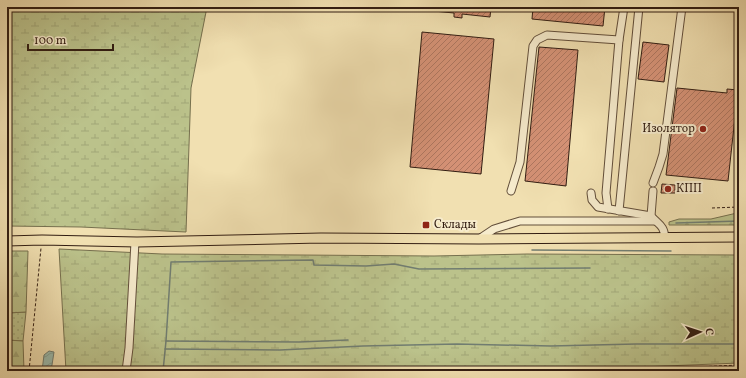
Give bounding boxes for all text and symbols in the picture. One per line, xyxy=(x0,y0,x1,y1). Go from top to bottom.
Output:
scale bar xyxy=(28,26,113,52)
text: 100 m xyxy=(34,33,67,49)
place label: Изолятор xyxy=(642,121,695,137)
marker: Изолятор xyxy=(698,124,708,134)
place label: КПП xyxy=(676,181,702,197)
marker: КПП xyxy=(663,184,673,194)
place label: Склады xyxy=(434,217,477,233)
marker: Склады xyxy=(421,220,431,230)
north arrow xyxy=(680,312,720,352)
text: С xyxy=(701,328,716,335)

